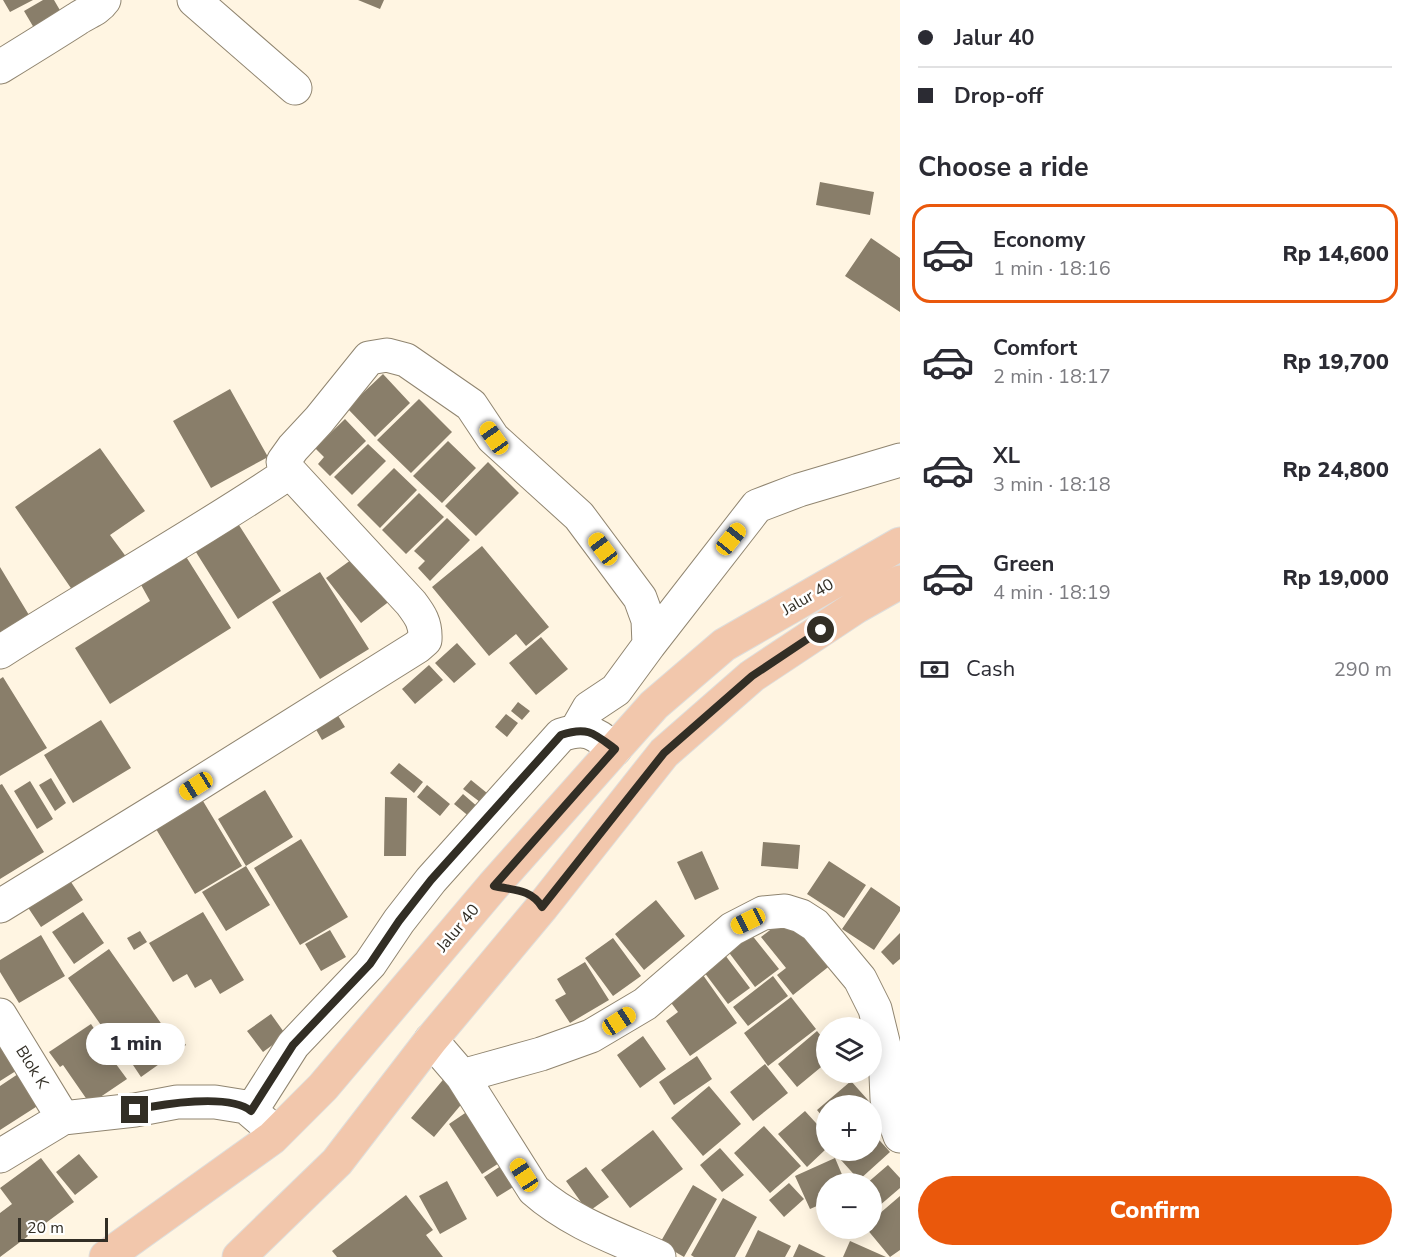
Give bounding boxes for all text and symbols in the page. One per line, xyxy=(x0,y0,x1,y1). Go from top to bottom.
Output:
text: Jalur 40 xyxy=(954,23,1035,53)
text: Drop-off xyxy=(954,81,1043,111)
text: Choose a ride xyxy=(918,149,1089,186)
text: Economy xyxy=(993,225,1085,255)
icon: car xyxy=(921,227,975,281)
text: Rp 14,600 xyxy=(1282,239,1389,269)
text: 1 min · 18:16 xyxy=(993,255,1111,282)
text: Comfort xyxy=(993,333,1077,363)
icon: car xyxy=(921,335,975,389)
text: Rp 19,700 xyxy=(1282,347,1389,377)
text: 2 min · 18:17 xyxy=(993,363,1111,390)
car xyxy=(476,418,512,458)
text: XL xyxy=(993,441,1020,471)
icon: car xyxy=(921,443,975,497)
text: Rp 24,800 xyxy=(1282,455,1389,485)
text: 3 min · 18:18 xyxy=(993,471,1111,498)
car xyxy=(713,519,749,559)
car xyxy=(585,529,621,569)
text: Green xyxy=(993,549,1054,579)
icon: car xyxy=(921,551,975,605)
text: Rp 19,000 xyxy=(1282,563,1389,593)
street label: Jalur 40 xyxy=(777,573,838,621)
text: 4 min · 18:19 xyxy=(993,579,1111,606)
route start xyxy=(807,616,834,643)
icon: cash xyxy=(918,653,951,686)
text: Cash xyxy=(966,654,1015,684)
text: 290 m xyxy=(1334,656,1392,683)
car xyxy=(176,769,216,803)
street label: Jalur 40 xyxy=(431,899,485,957)
car xyxy=(728,905,768,937)
car xyxy=(599,1004,639,1038)
map controls xyxy=(816,1017,882,1239)
button: layers xyxy=(816,1017,882,1083)
callout: 1 min xyxy=(86,1023,184,1065)
text: 1 min xyxy=(109,1030,162,1057)
street label: Blok K xyxy=(10,1041,54,1093)
button: + xyxy=(816,1095,882,1161)
route end xyxy=(121,1096,148,1123)
car xyxy=(507,1155,541,1195)
button: − xyxy=(816,1173,882,1239)
button: Confirm xyxy=(918,1176,1392,1245)
scale bar xyxy=(18,1215,108,1242)
text: 20 m xyxy=(27,1217,64,1239)

